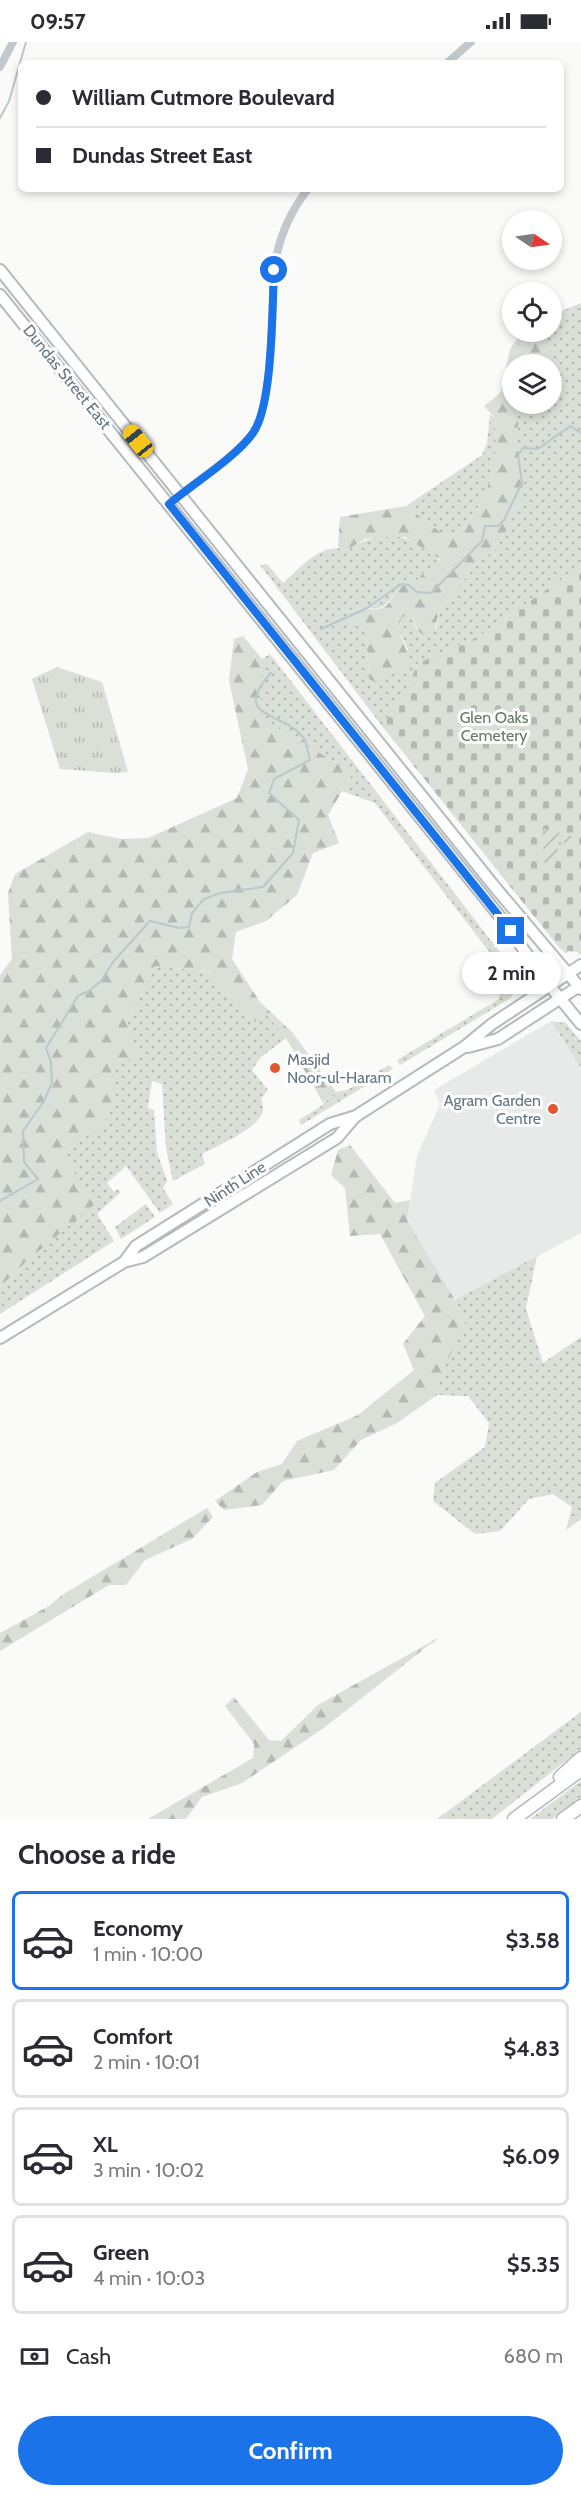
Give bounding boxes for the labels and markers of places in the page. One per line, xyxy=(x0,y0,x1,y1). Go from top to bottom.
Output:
place label: Masjid Noor-ul-Haram xyxy=(287,1050,392,1087)
marker: Masjid Noor-ul-Haram xyxy=(268,1061,282,1075)
place label: Agram Garden Centre xyxy=(444,1091,541,1128)
marker: Agram Garden Centre xyxy=(546,1102,560,1116)

